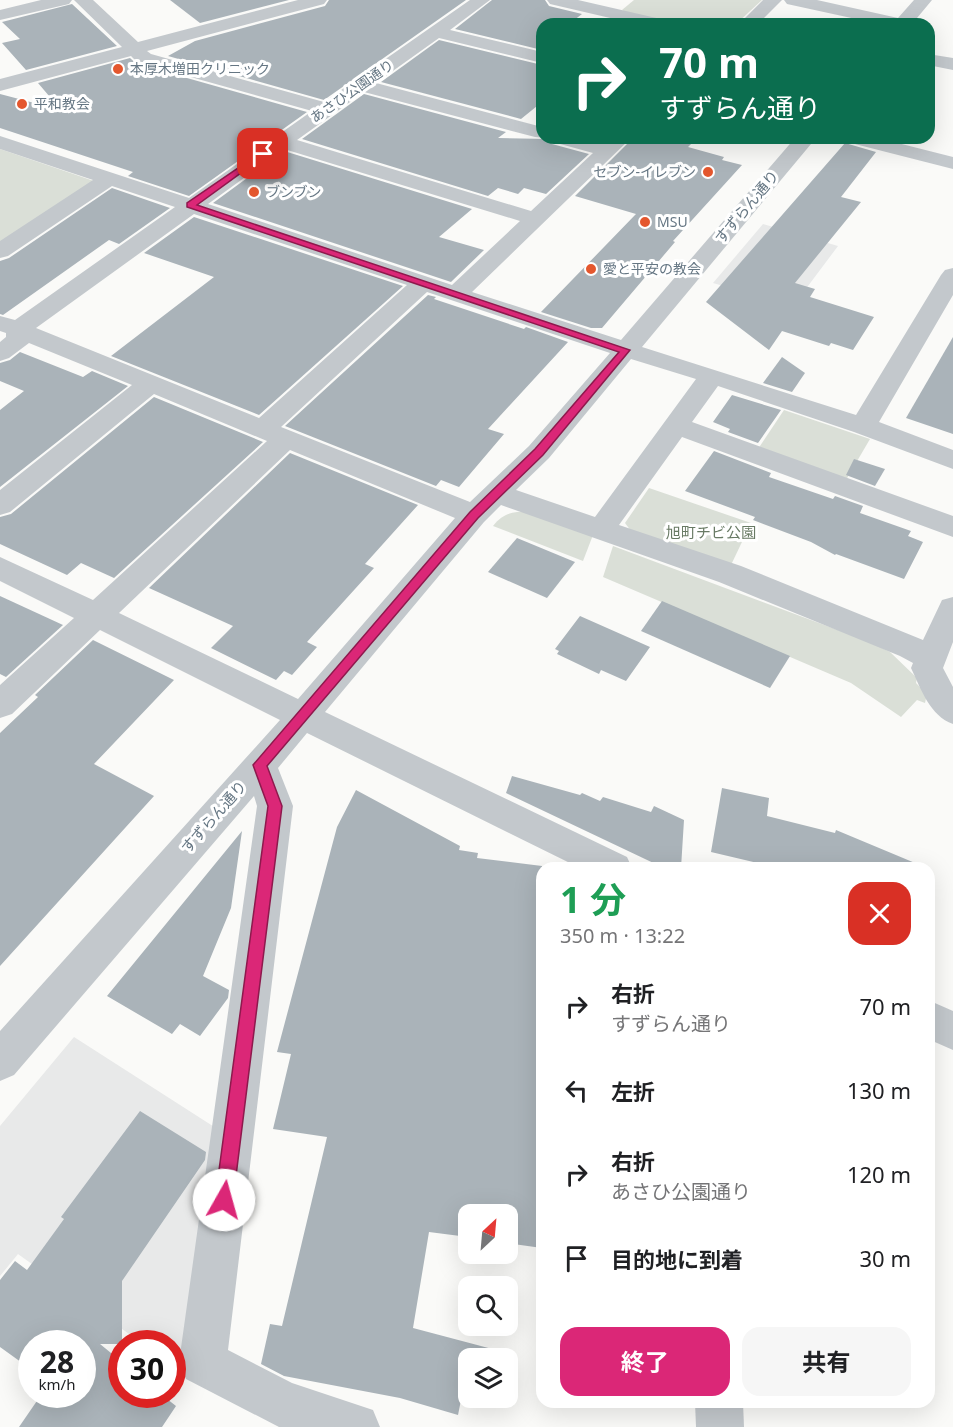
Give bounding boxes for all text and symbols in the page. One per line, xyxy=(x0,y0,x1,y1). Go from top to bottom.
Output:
text: 70 m xyxy=(659,33,759,90)
icon: right xyxy=(560,42,638,120)
street label: あさひ公園通り xyxy=(306,55,397,126)
place label: 本厚木増田クリニック xyxy=(130,59,270,78)
marker: 本厚木増田クリニック xyxy=(111,62,125,76)
text: すずらん通り xyxy=(659,89,821,126)
place label: 平和教会 xyxy=(34,94,90,113)
marker: 平和教会 xyxy=(15,97,29,111)
pin xyxy=(237,128,288,179)
icon: arrive xyxy=(246,137,279,170)
place label: セブン-イレブン xyxy=(593,162,696,181)
marker: セブン-イレブン xyxy=(701,165,715,179)
street label: すずらん通り xyxy=(710,165,783,247)
place label: ブンブン xyxy=(266,182,322,201)
marker: ブンブン xyxy=(247,185,261,199)
place label: MSU xyxy=(657,212,688,231)
marker: MSU xyxy=(638,215,652,229)
place label: 愛と平安の教会 xyxy=(603,259,701,278)
marker: 愛と平安の教会 xyxy=(584,262,598,276)
park label: 旭町チビ公園 xyxy=(666,522,756,542)
street label: すずらん通り xyxy=(176,776,250,857)
text: 1 分 xyxy=(560,875,626,924)
button: close xyxy=(848,882,911,945)
text: 350 m · 13:22 xyxy=(560,922,685,949)
text: 右折 xyxy=(611,978,655,1008)
icon: right xyxy=(560,990,593,1023)
text: 70 m xyxy=(860,991,911,1021)
text: すずらん通り xyxy=(611,1010,731,1037)
icon: left xyxy=(560,1074,593,1107)
text: 130 m xyxy=(847,1075,911,1105)
text: 左折 xyxy=(611,1076,655,1106)
text: 右折 xyxy=(611,1146,655,1176)
icon: right xyxy=(560,1158,593,1191)
text: 120 m xyxy=(847,1159,911,1189)
position arrow xyxy=(192,1168,256,1232)
text: あさひ公園通り xyxy=(611,1178,751,1205)
north arrow xyxy=(458,1204,518,1264)
map controls xyxy=(458,1204,518,1408)
icon: arrive xyxy=(560,1242,593,1275)
text: 30 m xyxy=(860,1243,911,1273)
text: 目的地に到着 xyxy=(611,1244,743,1274)
button: search xyxy=(458,1276,518,1336)
button: 終了 xyxy=(560,1327,730,1396)
button: 共有 xyxy=(742,1327,911,1396)
speed limit sign: 30 xyxy=(108,1330,186,1408)
text: 28 xyxy=(40,1341,74,1382)
button: layers xyxy=(458,1348,518,1408)
text: km/h xyxy=(39,1374,75,1394)

